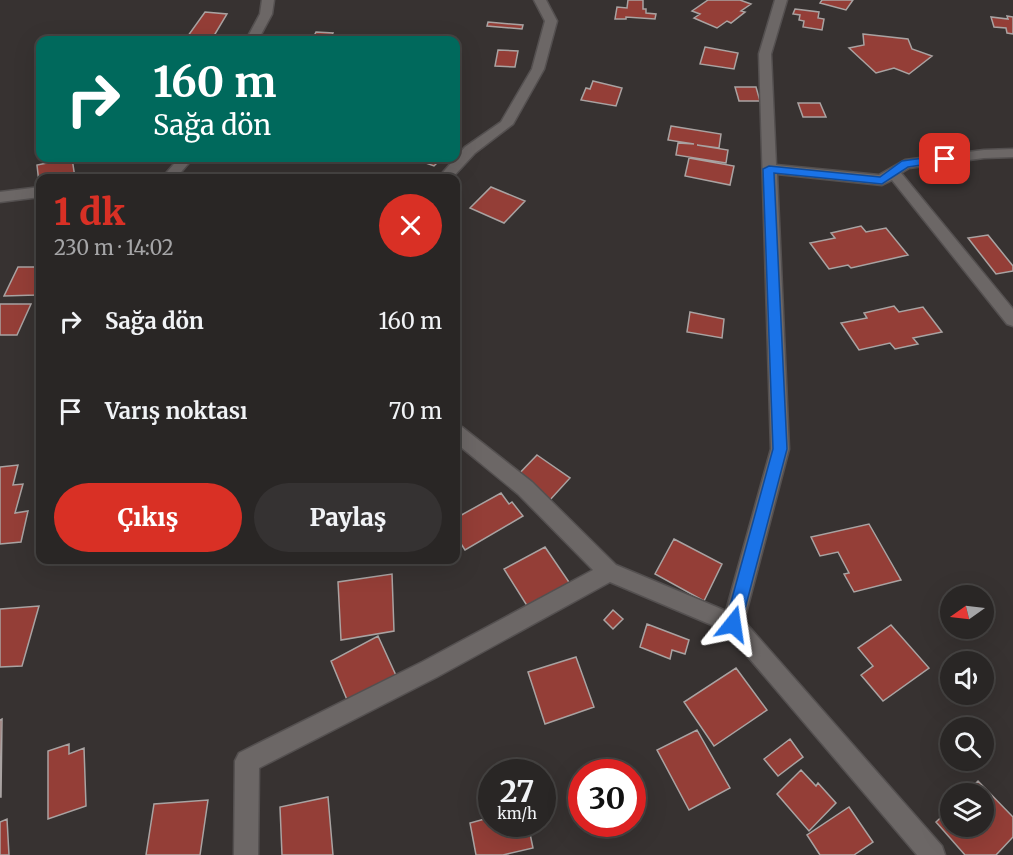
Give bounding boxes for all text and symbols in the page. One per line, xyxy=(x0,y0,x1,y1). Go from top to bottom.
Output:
text: 160 m xyxy=(153,56,277,108)
icon: right xyxy=(54,60,132,138)
text: Sağa dön xyxy=(153,108,271,142)
pin xyxy=(919,133,970,184)
icon: arrive xyxy=(928,142,961,175)
text: 1 dk xyxy=(54,190,125,235)
button: close xyxy=(379,194,442,257)
text: 230 m · 14:02 xyxy=(54,235,174,260)
icon: right xyxy=(54,305,87,338)
text: Sağa dön xyxy=(105,307,204,335)
text: 160 m xyxy=(378,307,442,335)
icon: arrive xyxy=(54,395,87,428)
text: Varış noktası xyxy=(105,397,247,425)
text: 70 m xyxy=(389,397,442,425)
button: Çıkış xyxy=(54,483,242,552)
button: Paylaş xyxy=(254,483,442,552)
north arrow xyxy=(940,585,994,639)
map controls xyxy=(940,585,994,837)
position arrow xyxy=(701,592,765,656)
button: sound xyxy=(940,651,994,705)
button: search xyxy=(940,717,994,771)
speed limit sign: 30 xyxy=(568,759,646,837)
text: 27 xyxy=(500,772,534,810)
button: layers xyxy=(940,783,994,837)
text: km/h xyxy=(497,804,537,823)

